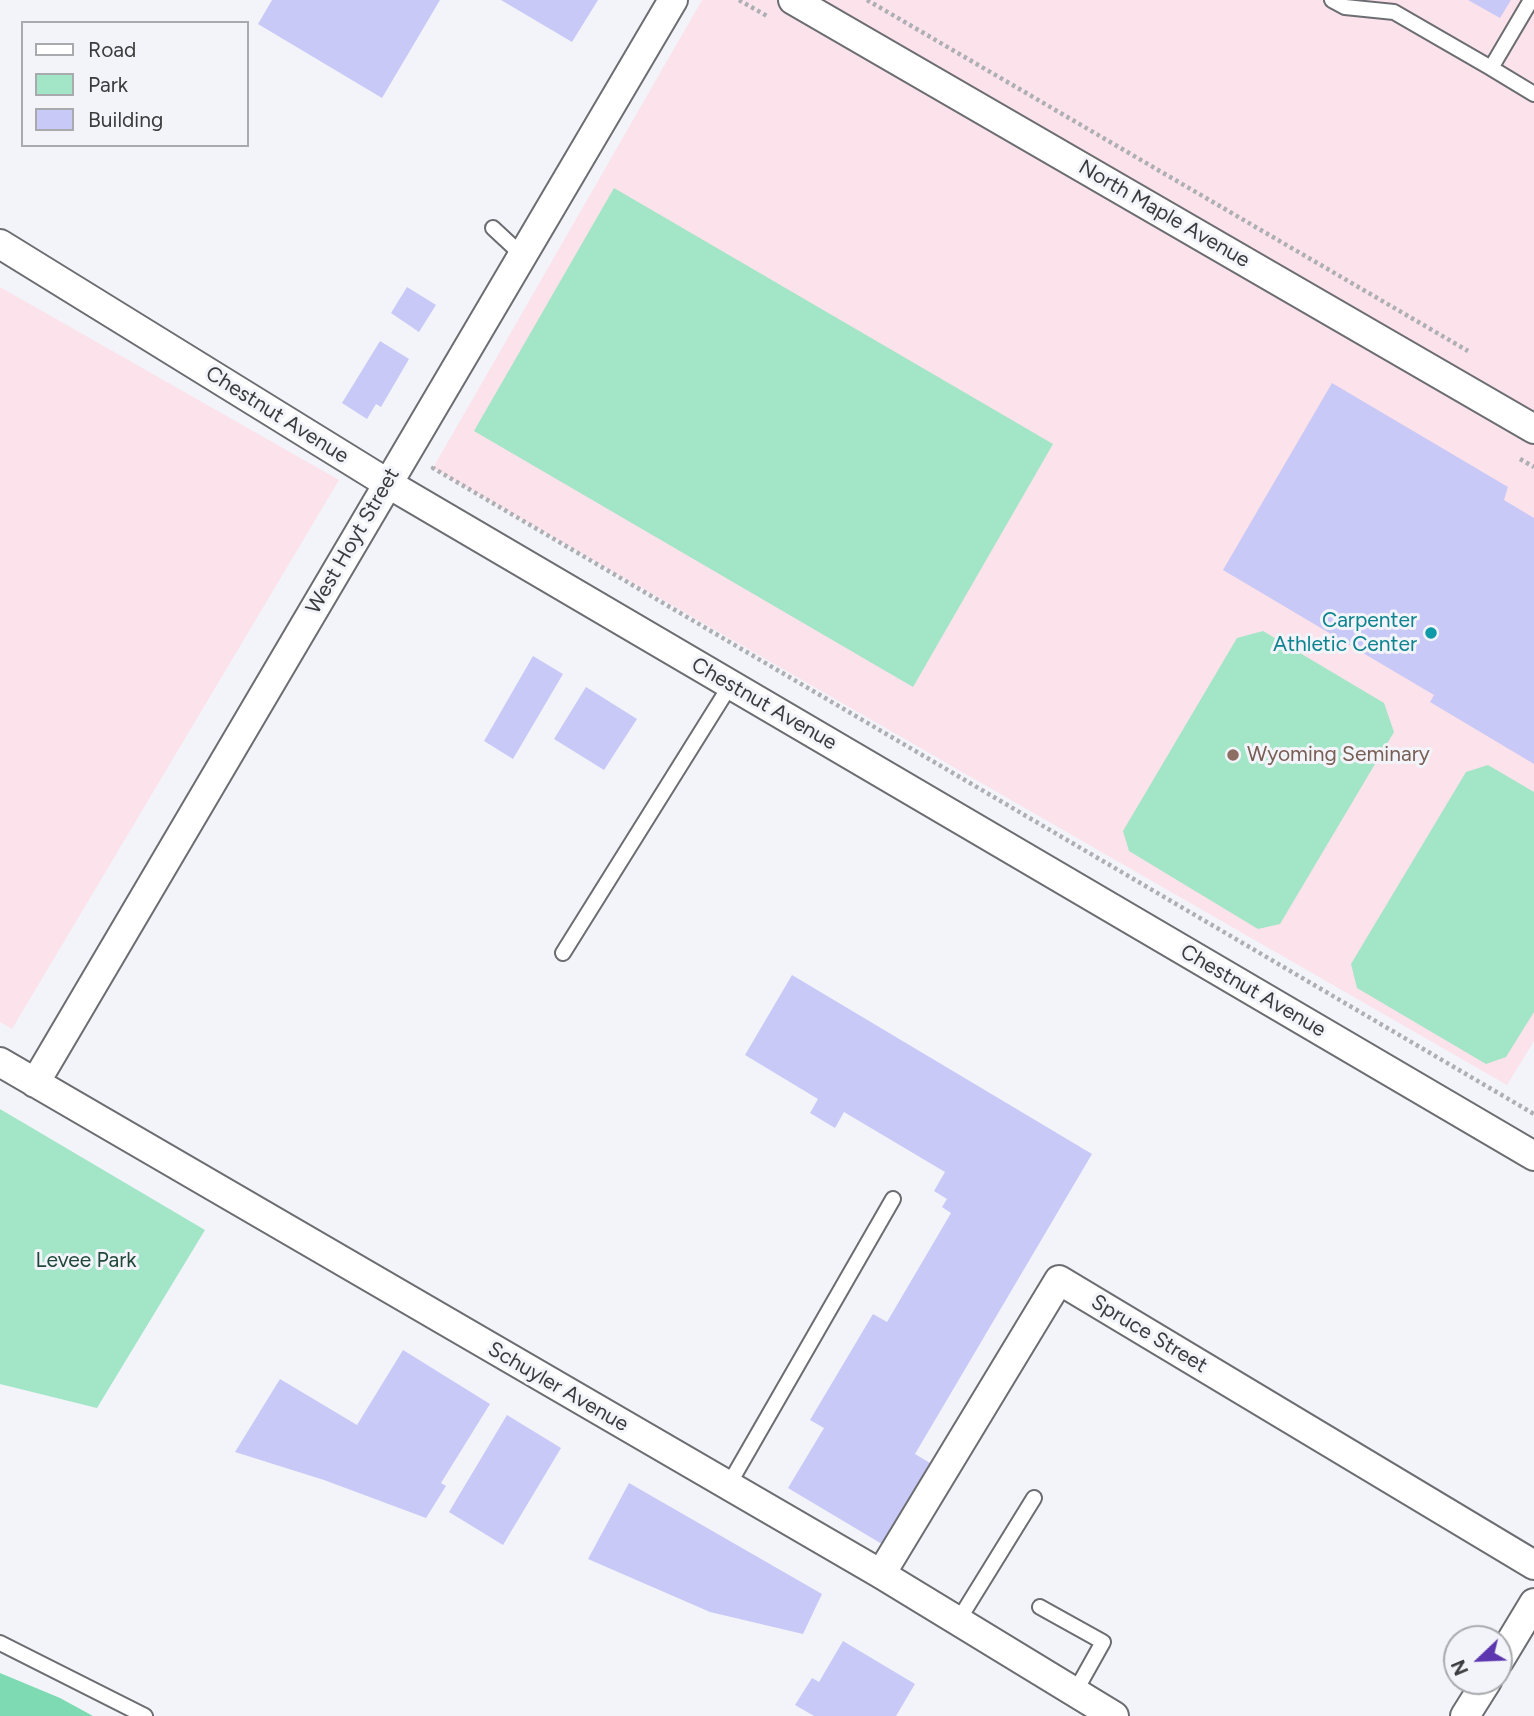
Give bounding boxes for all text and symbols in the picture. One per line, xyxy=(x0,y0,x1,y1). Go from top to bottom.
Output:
legend xyxy=(21,21,248,147)
text: Road xyxy=(88,37,136,62)
text: Park xyxy=(88,72,128,97)
text: Building xyxy=(88,107,163,132)
street label: North Maple Avenue xyxy=(1074,155,1254,273)
street label: Chestnut Avenue xyxy=(201,361,353,469)
street label: West Hoyt Street xyxy=(301,464,405,618)
place label: Carpenter Athletic Center xyxy=(1273,608,1417,658)
marker: Carpenter Athletic Center xyxy=(1423,625,1439,641)
street label: Chestnut Avenue xyxy=(687,652,841,756)
place label: Wyoming Seminary xyxy=(1247,742,1430,768)
marker: Wyoming Seminary xyxy=(1225,747,1241,763)
street label: Chestnut Avenue xyxy=(1176,939,1330,1043)
park label: Levee Park xyxy=(36,1248,136,1274)
street label: Spruce Street xyxy=(1086,1289,1212,1379)
street label: Schuyler Avenue xyxy=(483,1337,633,1437)
north arrow xyxy=(1443,1625,1513,1695)
text: N xyxy=(1447,1656,1474,1679)

